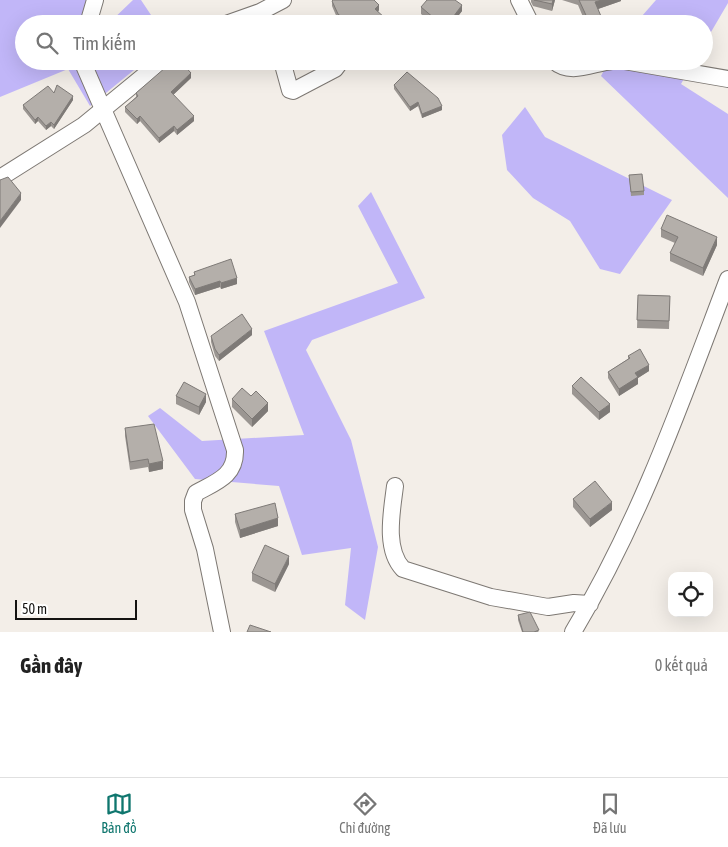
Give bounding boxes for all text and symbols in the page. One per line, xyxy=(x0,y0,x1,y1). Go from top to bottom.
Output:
search box xyxy=(15,15,713,70)
icon: search xyxy=(33,29,61,57)
text: Tìm kiếm xyxy=(73,32,136,54)
map controls xyxy=(668,572,713,617)
button: locate xyxy=(668,572,713,617)
scale bar xyxy=(15,597,138,620)
text: 50 m xyxy=(22,601,47,617)
text: Gần đây xyxy=(20,653,82,677)
text: 0 kết quả xyxy=(655,656,708,674)
tab: Bản đồ xyxy=(101,790,137,836)
tab: Chỉ đường xyxy=(339,790,390,836)
tab: Đã lưu xyxy=(593,790,627,836)

